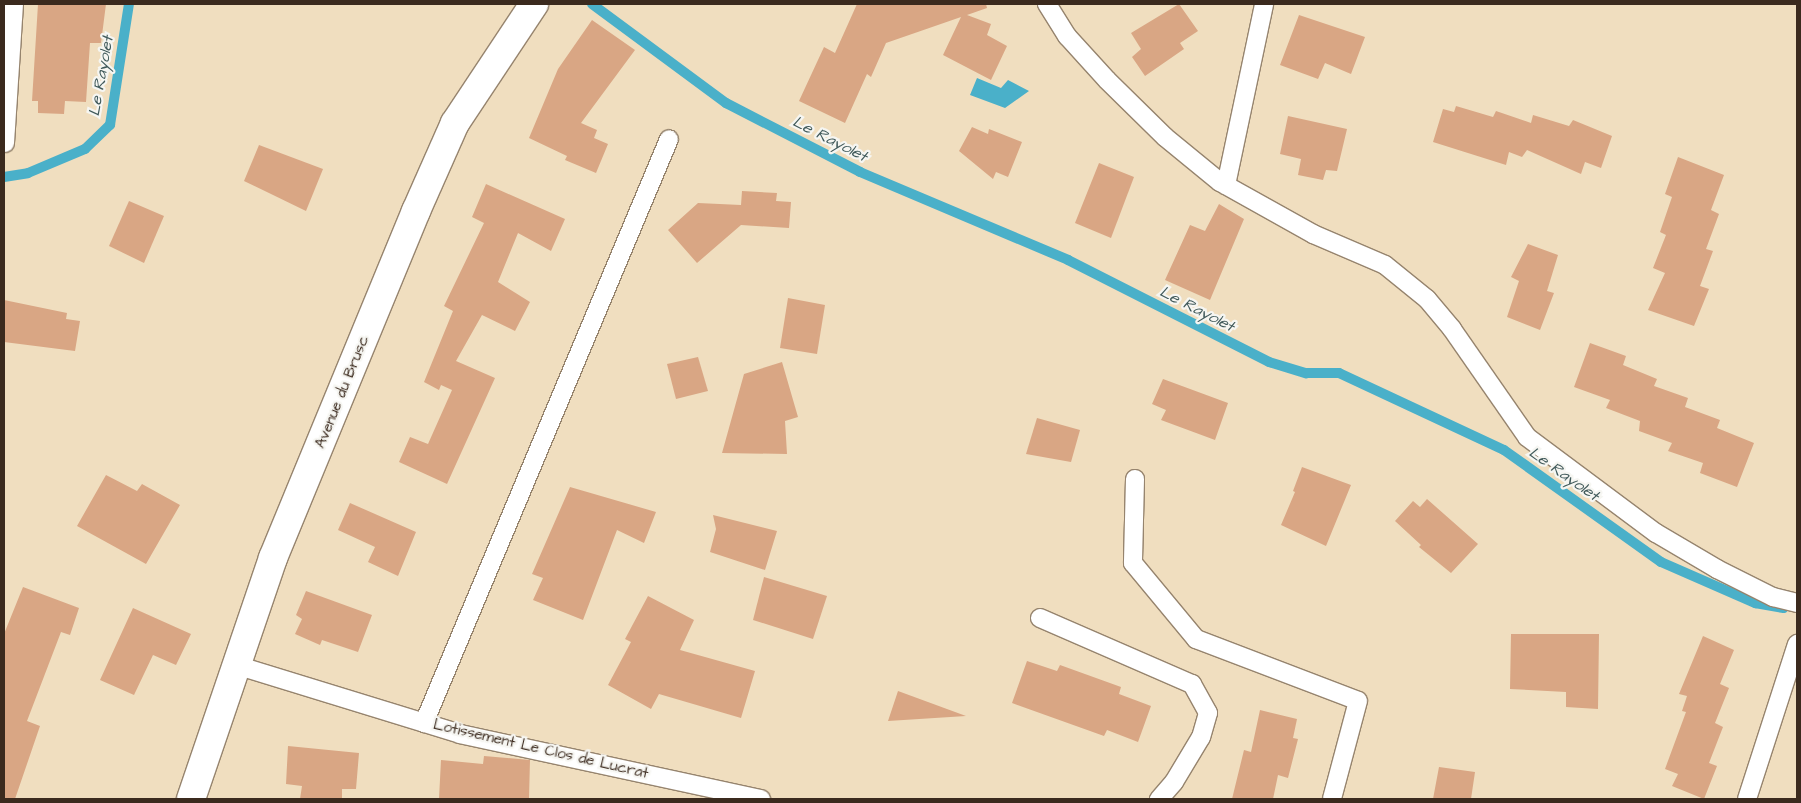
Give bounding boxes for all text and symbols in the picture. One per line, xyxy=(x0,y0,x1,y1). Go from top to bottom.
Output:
water label: Le Rayolet xyxy=(85,34,117,118)
water label: Le Rayolet xyxy=(790,112,870,166)
water label: Le Rayolet xyxy=(1157,282,1237,336)
street label: Avenue du Brusc xyxy=(311,333,373,451)
water label: Le Rayolet xyxy=(1525,443,1603,505)
street label: Lotissement Le Clos de Lucrat xyxy=(432,715,650,783)

